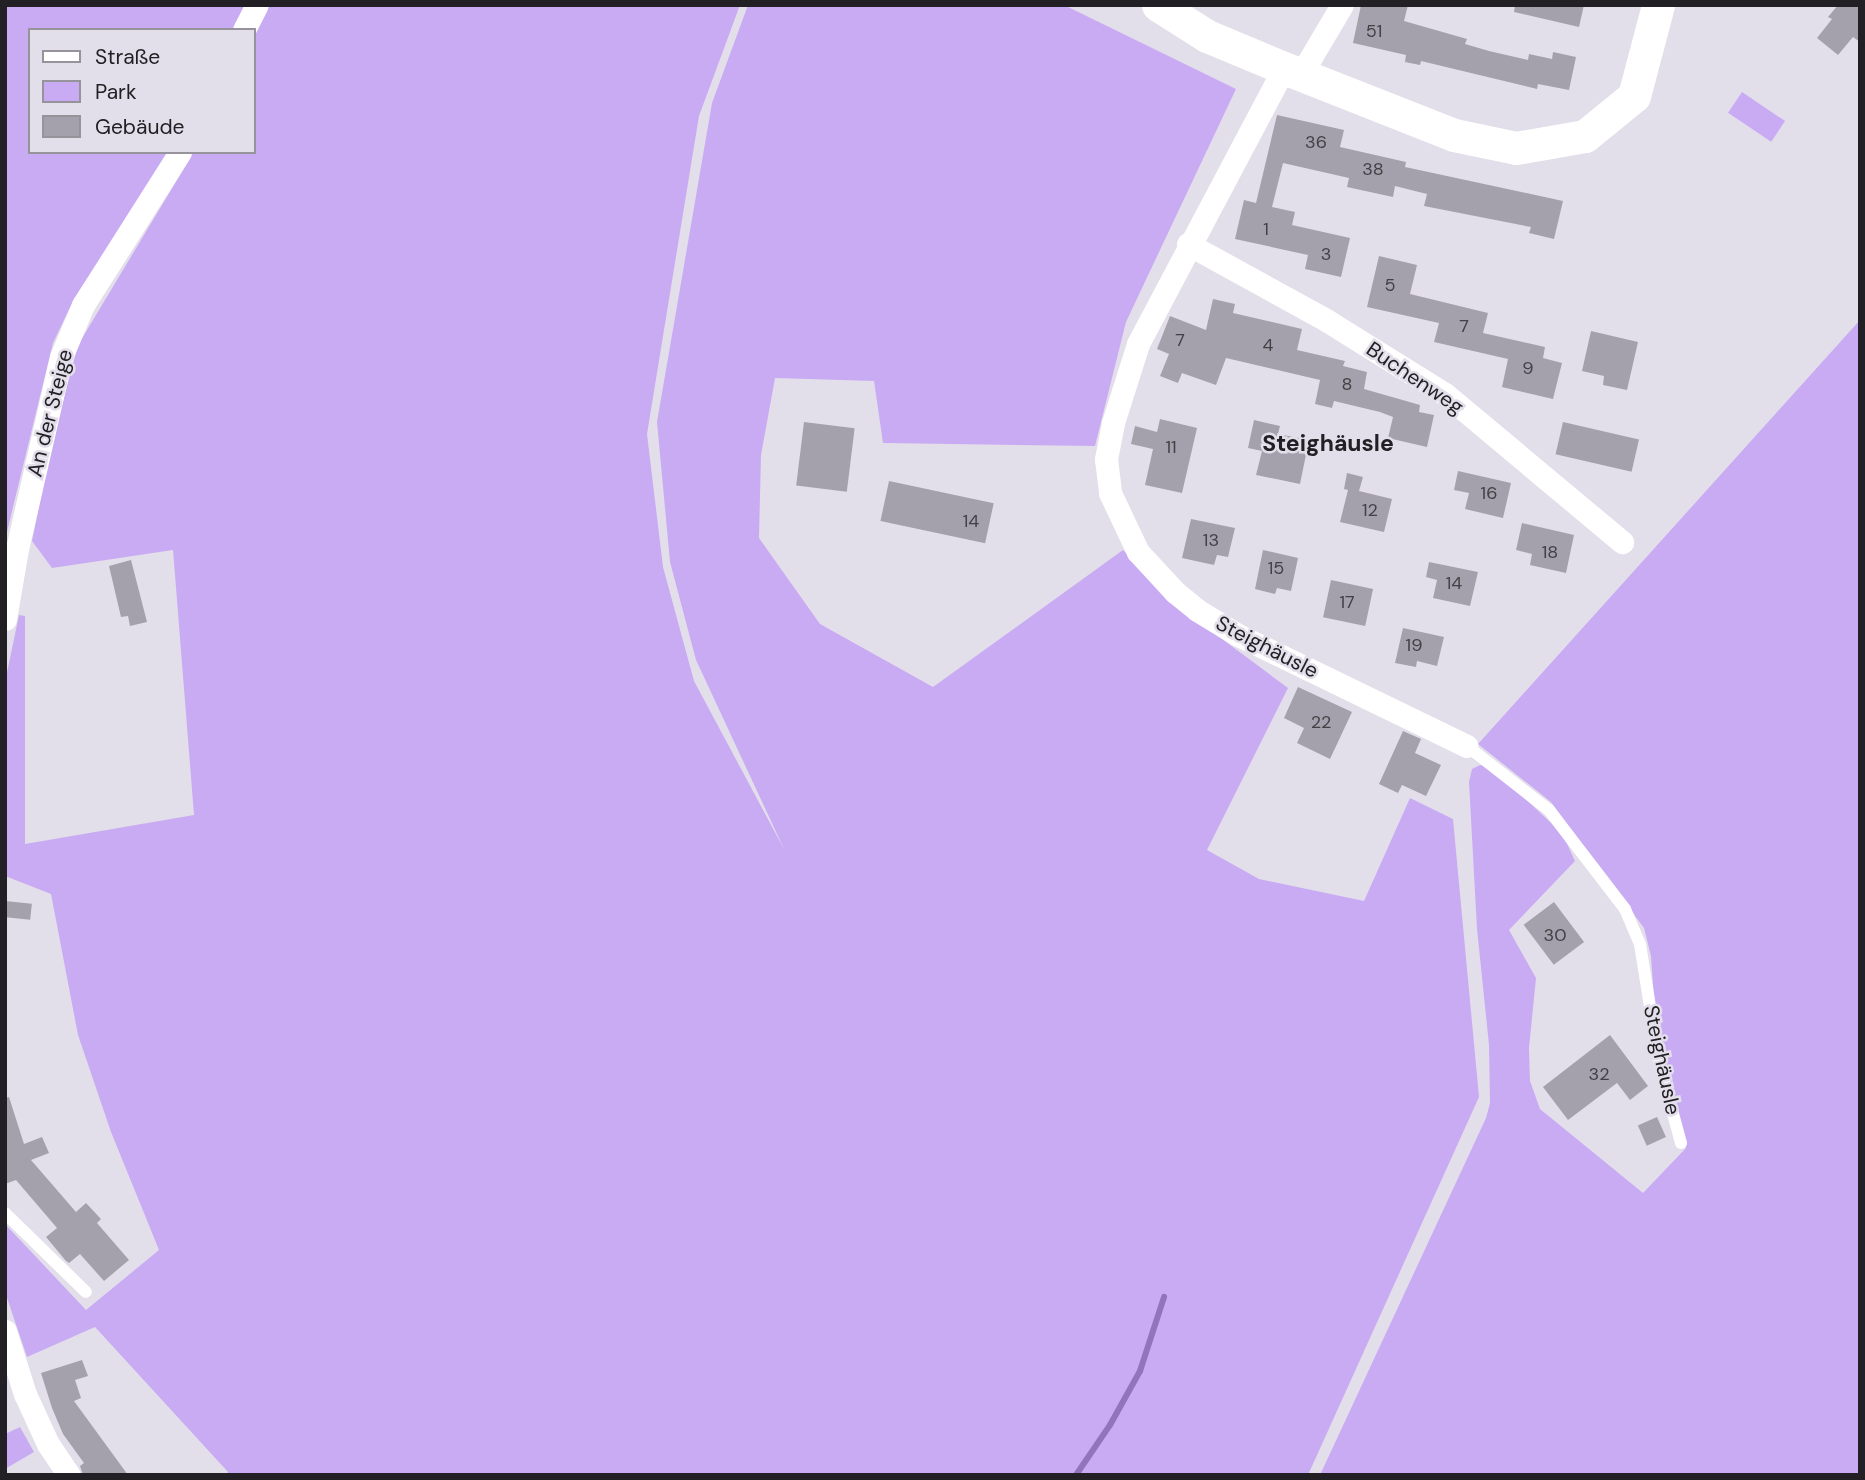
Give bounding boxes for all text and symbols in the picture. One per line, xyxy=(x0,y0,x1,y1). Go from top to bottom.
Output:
house number: 51 xyxy=(1366,20,1382,42)
legend xyxy=(28,28,256,154)
text: Straße xyxy=(95,43,160,71)
text: Park xyxy=(95,78,136,106)
text: Gebäude xyxy=(95,113,185,141)
house number: 36 xyxy=(1305,131,1327,153)
house number: 38 xyxy=(1362,158,1384,180)
house number: 1 xyxy=(1263,218,1269,240)
house number: 3 xyxy=(1321,243,1331,265)
house number: 5 xyxy=(1385,274,1395,296)
house number: 7 xyxy=(1459,315,1469,337)
house number: 7 xyxy=(1175,329,1185,351)
house number: 4 xyxy=(1263,334,1273,356)
street label: Buchenweg xyxy=(1362,336,1468,420)
street label: An der Steige xyxy=(22,347,78,479)
house number: 9 xyxy=(1522,357,1534,379)
house number: 8 xyxy=(1342,373,1352,395)
district label: Steighäusle xyxy=(1262,429,1394,457)
house number: 11 xyxy=(1165,436,1177,458)
house number: 16 xyxy=(1481,482,1497,504)
house number: 12 xyxy=(1362,499,1378,521)
house number: 14 xyxy=(963,510,979,532)
house number: 13 xyxy=(1203,529,1219,551)
house number: 18 xyxy=(1542,541,1558,563)
house number: 15 xyxy=(1268,557,1284,579)
house number: 14 xyxy=(1446,572,1462,594)
house number: 17 xyxy=(1339,591,1355,613)
street label: Steighäusle xyxy=(1212,610,1322,684)
house number: 19 xyxy=(1406,634,1422,656)
house number: 22 xyxy=(1311,711,1331,733)
house number: 30 xyxy=(1544,924,1566,946)
street label: Steighäusle xyxy=(1638,1003,1686,1117)
house number: 32 xyxy=(1588,1063,1610,1085)

